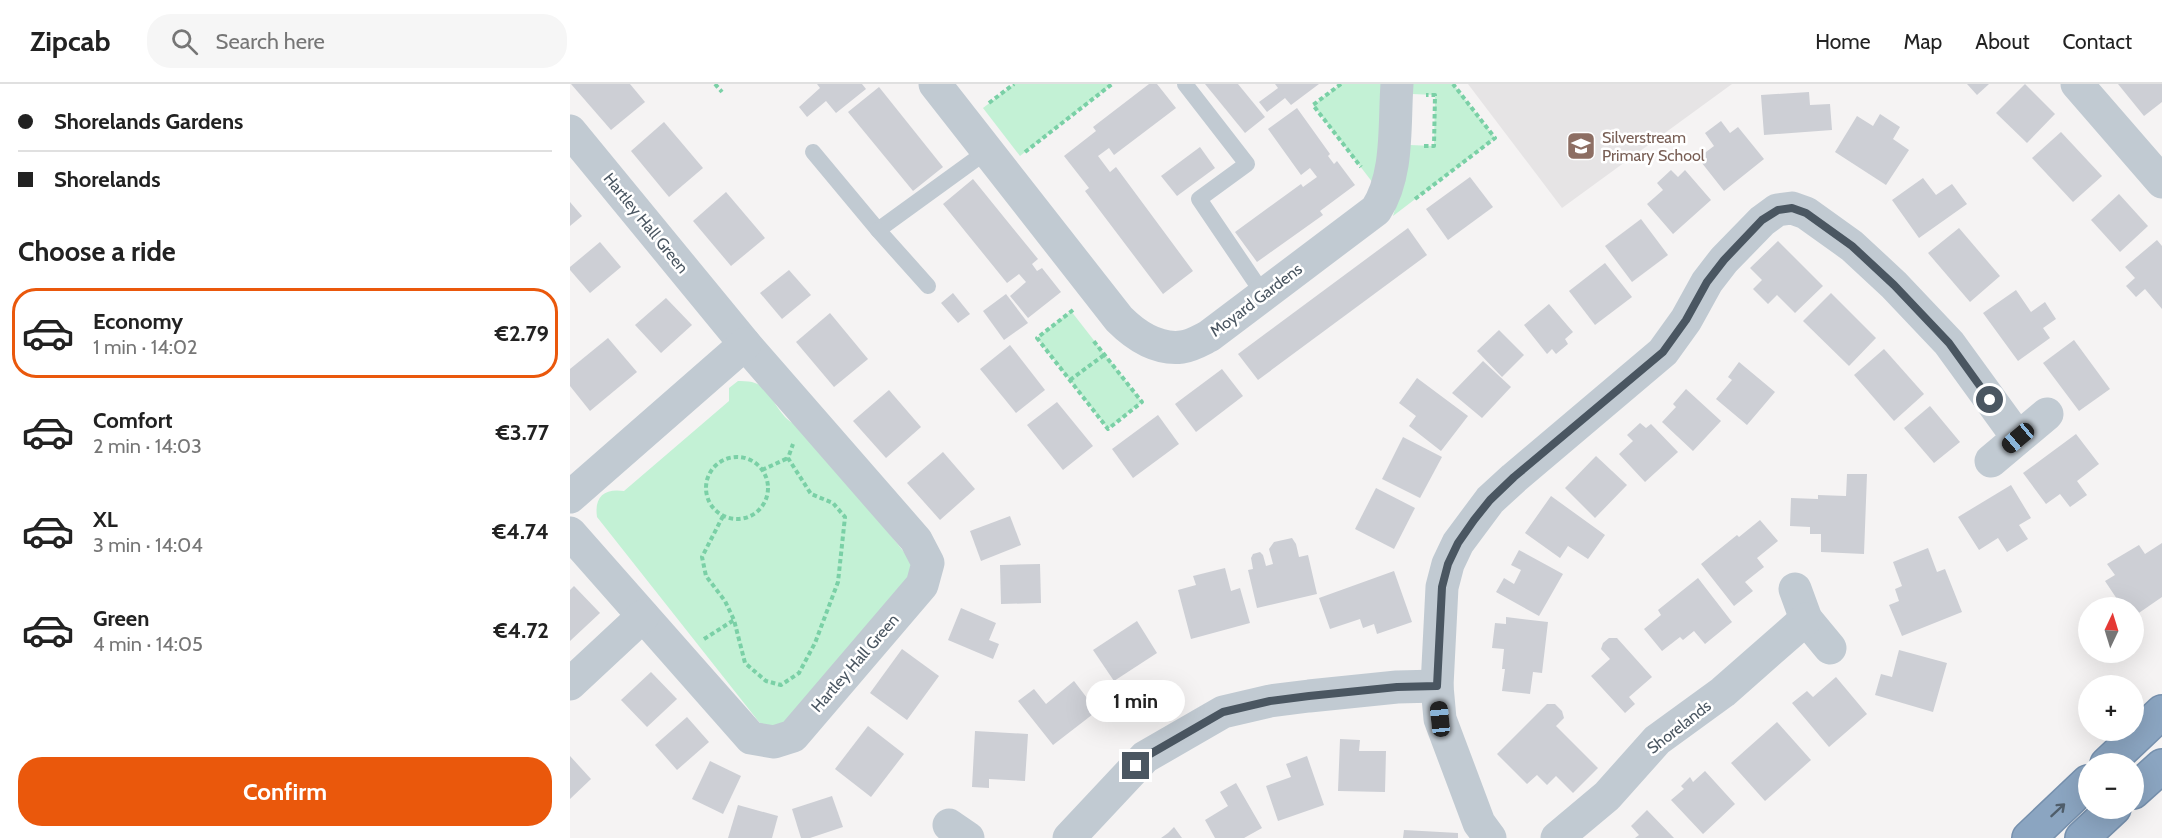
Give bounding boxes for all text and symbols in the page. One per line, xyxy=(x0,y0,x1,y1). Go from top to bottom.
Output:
search box xyxy=(147,14,567,68)
text: Zipcab xyxy=(30,24,111,58)
icon: search xyxy=(168,25,201,58)
text: Search here xyxy=(216,28,325,55)
text: Home xyxy=(1815,29,1871,54)
text: Map xyxy=(1904,29,1942,54)
text: About xyxy=(1975,29,2029,54)
text: Contact xyxy=(2062,29,2132,54)
text: Shorelands Gardens xyxy=(54,108,243,135)
place label: Silverstream Primary School xyxy=(1602,128,1705,165)
school or university icon: Silverstream Primary School xyxy=(1565,130,1597,162)
text: Shorelands xyxy=(54,166,160,193)
street label: Hartley Hall Green xyxy=(600,169,692,277)
text: Choose a ride xyxy=(18,235,176,268)
street label: Moyard Gardens xyxy=(1206,259,1306,341)
icon: car xyxy=(21,306,75,360)
text: Economy xyxy=(93,308,183,335)
text: €2.79 xyxy=(495,320,549,347)
text: 1 min · 14:02 xyxy=(93,335,197,359)
route start xyxy=(1976,386,2003,413)
icon: car xyxy=(21,405,75,459)
text: Comfort xyxy=(93,407,172,434)
text: €3.77 xyxy=(496,419,549,446)
car xyxy=(1998,420,2038,456)
text: 2 min · 14:03 xyxy=(93,434,202,458)
icon: car xyxy=(21,504,75,558)
text: XL xyxy=(93,506,118,533)
text: €4.74 xyxy=(492,518,549,545)
text: 3 min · 14:04 xyxy=(93,533,203,557)
north arrow xyxy=(2078,597,2144,663)
map controls xyxy=(2078,597,2144,819)
icon: car xyxy=(21,603,75,657)
text: Green xyxy=(93,605,149,632)
street label: Hartley Hall Green xyxy=(807,610,903,716)
text: €4.72 xyxy=(493,617,549,644)
text: 4 min · 14:05 xyxy=(93,632,203,656)
button: + xyxy=(2078,675,2144,741)
callout: 1 min xyxy=(1086,679,1186,721)
text: 1 min xyxy=(1113,689,1158,713)
street label: Shorelands xyxy=(1643,696,1715,758)
car xyxy=(1429,700,1451,738)
route end xyxy=(1122,752,1149,779)
button: − xyxy=(2078,753,2144,819)
button: Confirm xyxy=(18,757,552,826)
one-way arrow xyxy=(2051,803,2066,817)

